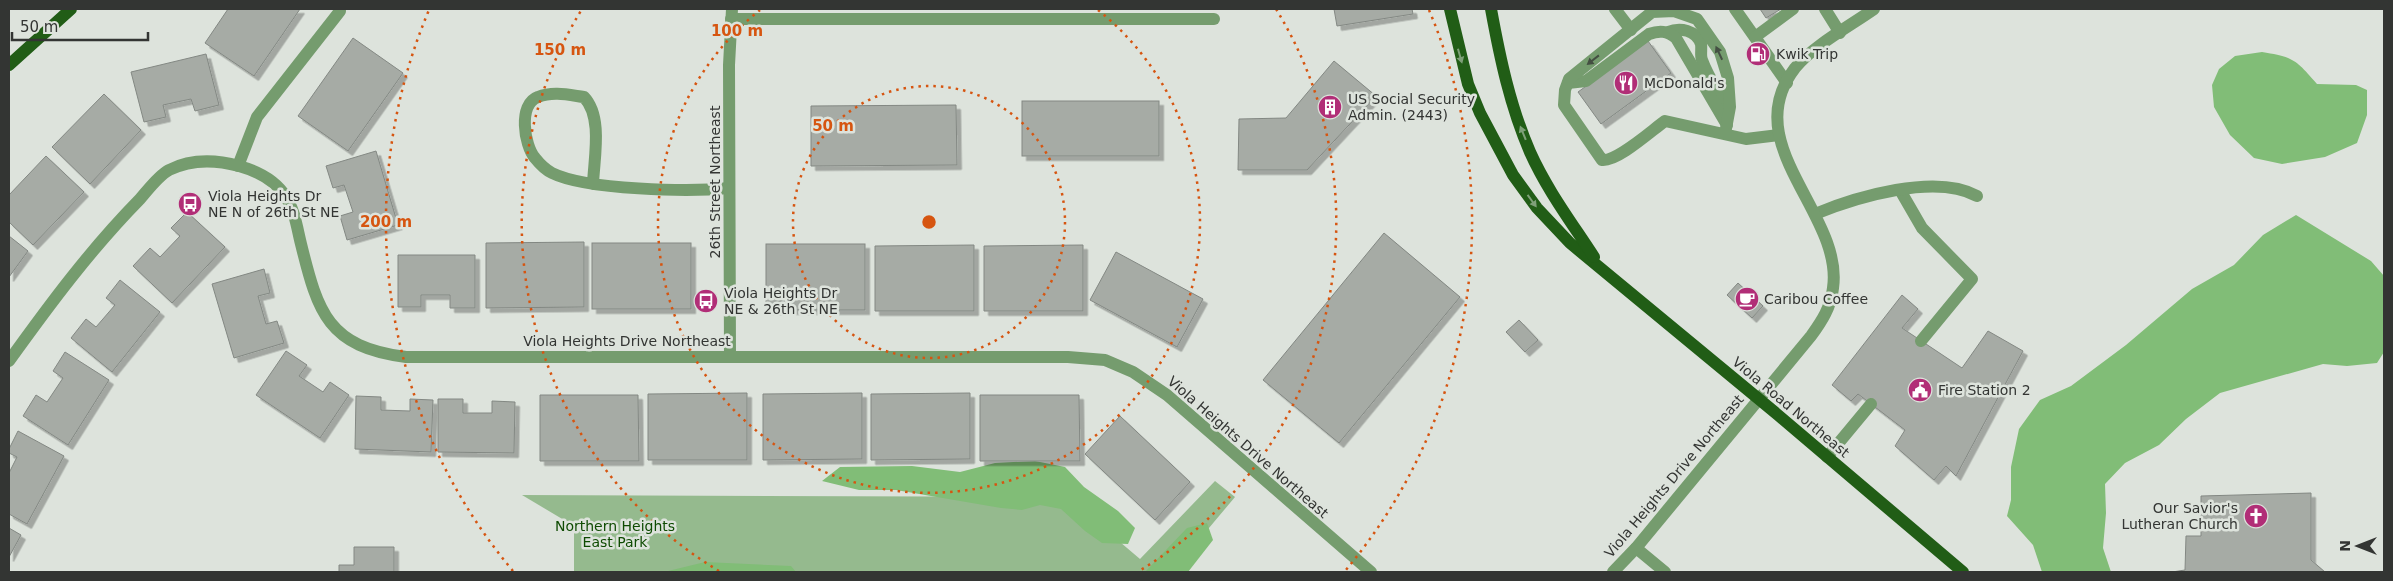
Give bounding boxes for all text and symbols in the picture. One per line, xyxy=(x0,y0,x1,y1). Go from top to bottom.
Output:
scale bar xyxy=(12,10,149,42)
text: 50 m xyxy=(20,18,58,36)
text: 100 m xyxy=(711,22,763,40)
text: 150 m xyxy=(534,41,586,59)
fuel station icon: Kwik Trip xyxy=(1745,41,1771,67)
one-way arrow xyxy=(1715,45,1723,60)
place label: Kwik Trip xyxy=(1776,46,1838,62)
one-way arrow xyxy=(1457,49,1465,64)
one-way arrow xyxy=(1586,55,1600,65)
restaurant icon: McDonald's xyxy=(1613,70,1639,96)
place label: McDonald's xyxy=(1644,75,1725,91)
place label: US Social Security Admin. (2443) xyxy=(1348,91,1475,123)
building icon: US Social Security Admin. (2443) xyxy=(1317,94,1343,120)
street label: 26th Street Northeast xyxy=(707,105,723,258)
text: 50 m xyxy=(812,117,854,135)
one-way arrow xyxy=(1518,126,1526,140)
place label: Viola Heights Dr NE N of 26th St NE xyxy=(208,188,339,220)
bus stop icon: Viola Heights Dr NE N of 26th St NE xyxy=(177,191,203,217)
one-way arrow xyxy=(1527,194,1537,208)
text: 200 m xyxy=(360,213,412,231)
centre of rings xyxy=(920,213,938,231)
place label: Viola Heights Dr NE & 26th St NE xyxy=(724,285,838,317)
cafe icon: Caribou Coffee xyxy=(1734,286,1760,312)
bus stop icon: Viola Heights Dr NE & 26th St NE xyxy=(693,288,719,314)
place label: Caribou Coffee xyxy=(1764,291,1868,307)
street label: Viola Heights Drive Northeast xyxy=(523,333,731,349)
street label: Viola Road Northeast xyxy=(1729,354,1853,461)
street label: Viola Heights Drive Northeast xyxy=(1164,373,1332,521)
public building icon: Fire Station 2 xyxy=(1907,377,1933,403)
place label: Fire Station 2 xyxy=(1938,382,2031,398)
street label: Viola Heights Drive Northeast xyxy=(1601,391,1747,561)
place label: Our Savior's Lutheran Church xyxy=(2121,500,2238,532)
church icon: Our Savior's Lutheran Church xyxy=(2243,503,2269,529)
park label: Northern Heights East Park xyxy=(555,518,675,550)
north arrow xyxy=(2333,521,2383,571)
text: N xyxy=(2337,540,2353,552)

